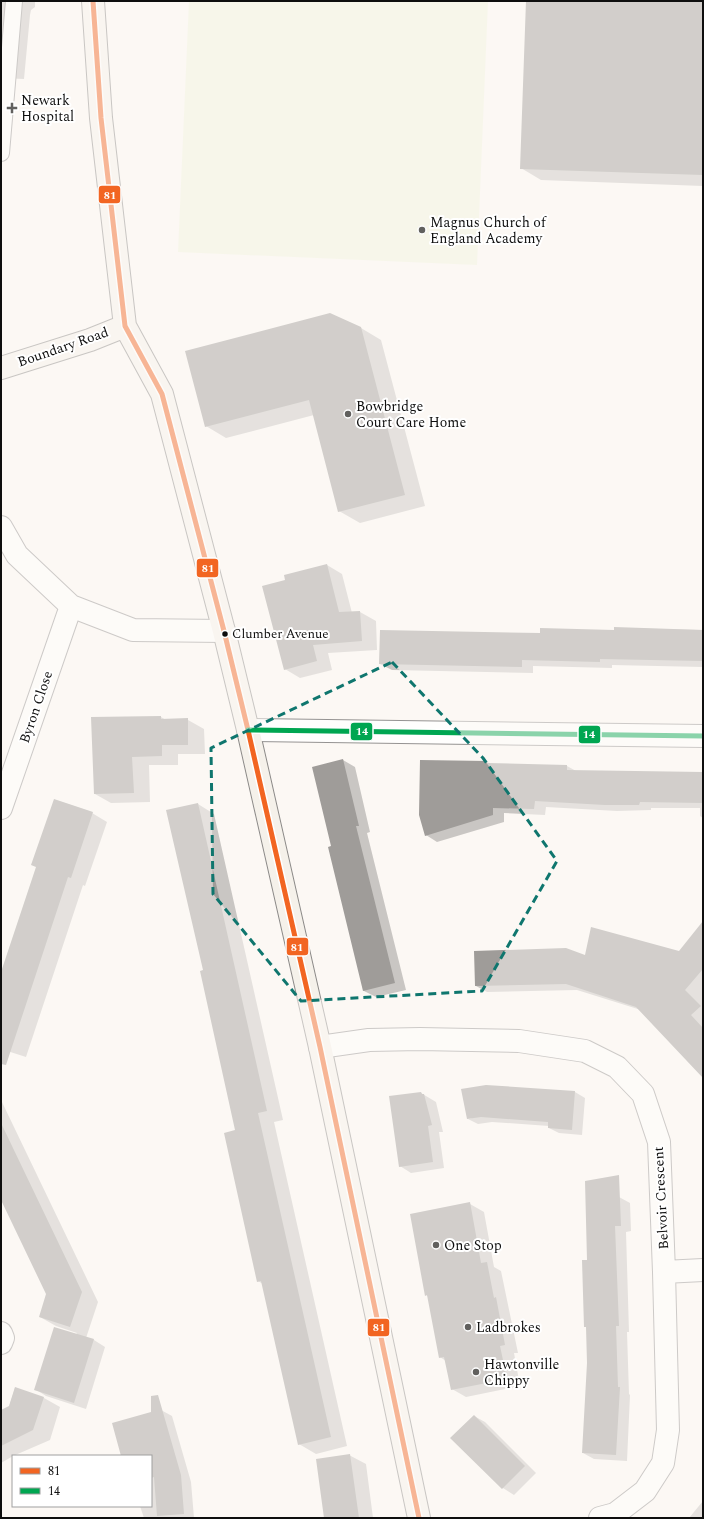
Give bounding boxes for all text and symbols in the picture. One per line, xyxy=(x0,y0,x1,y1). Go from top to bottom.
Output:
place label: Newark Hospital xyxy=(21,90,74,127)
marker: Newark Hospital xyxy=(6,102,18,114)
line badge: 81 xyxy=(98,185,121,204)
text: 81 xyxy=(104,187,116,204)
place label: Magnus Church of England Academy xyxy=(430,212,547,249)
marker: Magnus Church of England Academy xyxy=(417,225,427,235)
street label: Boundary Road xyxy=(15,322,111,372)
place label: Bowbridge Court Care Home xyxy=(356,396,466,433)
marker: Bowbridge Court Care Home xyxy=(343,409,353,419)
line badge: 81 xyxy=(196,558,219,578)
text: 81 xyxy=(202,560,214,577)
place label: Clumber Avenue xyxy=(232,624,329,644)
marker: Clumber Avenue xyxy=(220,629,230,639)
street label: Byron Close xyxy=(14,668,58,746)
line badge: 14 xyxy=(350,722,373,741)
text: 14 xyxy=(356,723,369,740)
line badge: 14 xyxy=(578,725,601,744)
text: 14 xyxy=(583,726,596,743)
line badge: 81 xyxy=(286,937,309,956)
text: 81 xyxy=(291,939,303,956)
street label: Belvoir Crescent xyxy=(648,1146,674,1250)
place label: One Stop xyxy=(444,1235,502,1256)
marker: One Stop xyxy=(431,1240,441,1250)
place label: Ladbrokes xyxy=(476,1317,541,1338)
line badge: 81 xyxy=(367,1318,390,1337)
text: 81 xyxy=(373,1319,385,1336)
marker: Ladbrokes xyxy=(463,1322,473,1332)
place label: Hawtonville Chippy xyxy=(484,1354,560,1391)
marker: Hawtonville Chippy xyxy=(471,1367,481,1377)
legend xyxy=(12,1455,152,1507)
text: 81 xyxy=(48,1462,60,1481)
text: 14 xyxy=(48,1482,60,1501)

